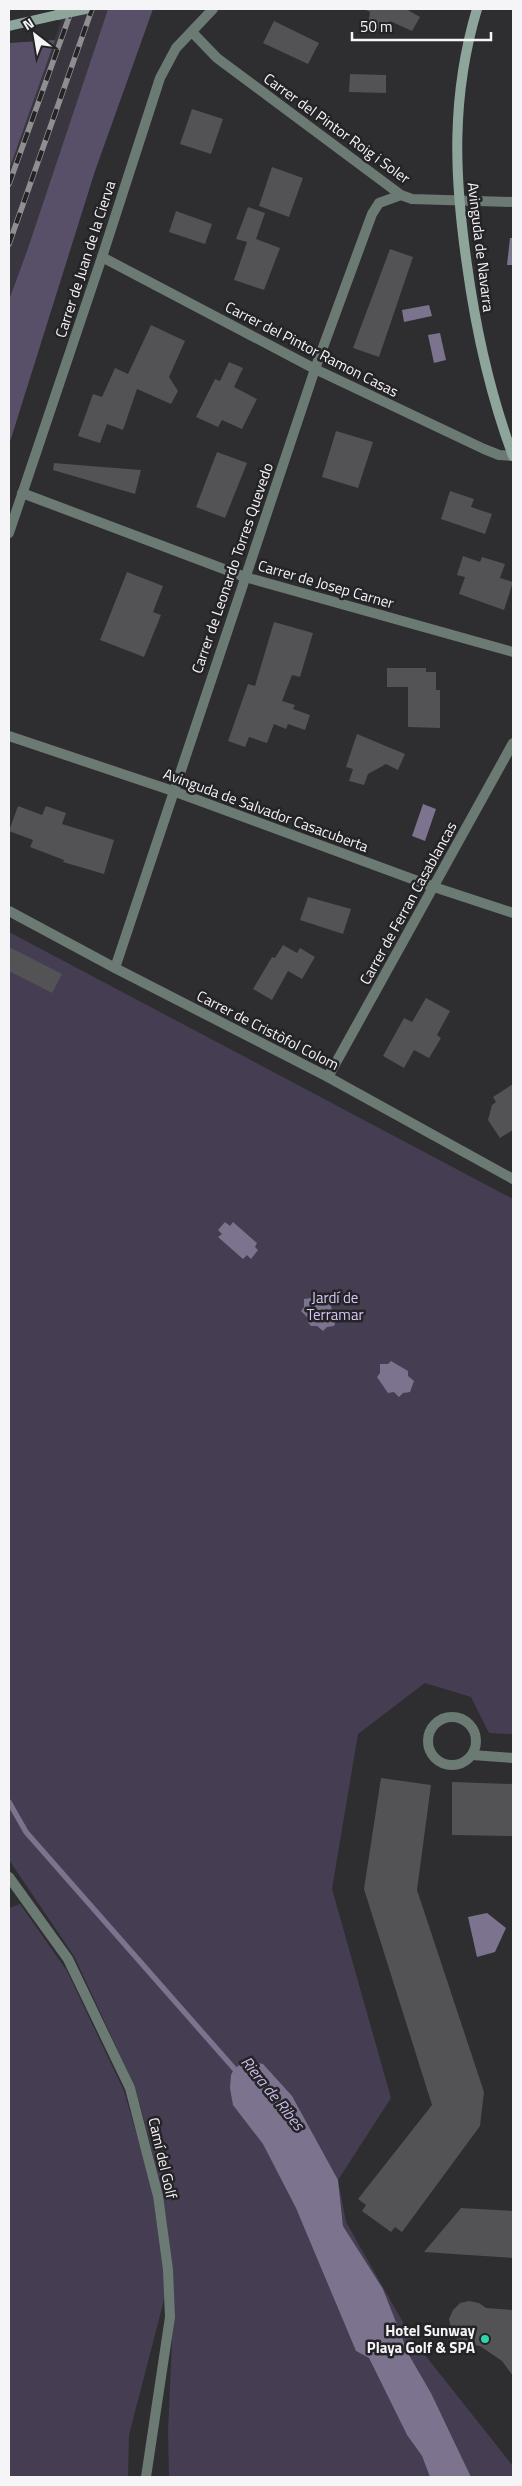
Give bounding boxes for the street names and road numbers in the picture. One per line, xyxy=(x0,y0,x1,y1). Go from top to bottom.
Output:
street label: Carrer del Pintor Roig i Soler xyxy=(259,67,415,189)
street label: Carrer de Juan de la Cierva xyxy=(49,177,121,340)
street label: Avinguda de Navarra xyxy=(462,181,500,314)
street label: Carrer del Pintor Ramon Casas xyxy=(221,295,403,403)
street label: Carrer de Leonardo Torres Quevedo xyxy=(185,459,279,676)
street label: Carrer de Josep Carner xyxy=(255,554,397,614)
street label: Avinguda de Salvador Casacuberta xyxy=(160,762,372,858)
street label: Carrer de Ferran Casablancas xyxy=(353,817,463,989)
street label: Carrer de Cristòfol Colom xyxy=(193,984,343,1076)
street label: Camí del Golf xyxy=(142,2115,184,2201)

